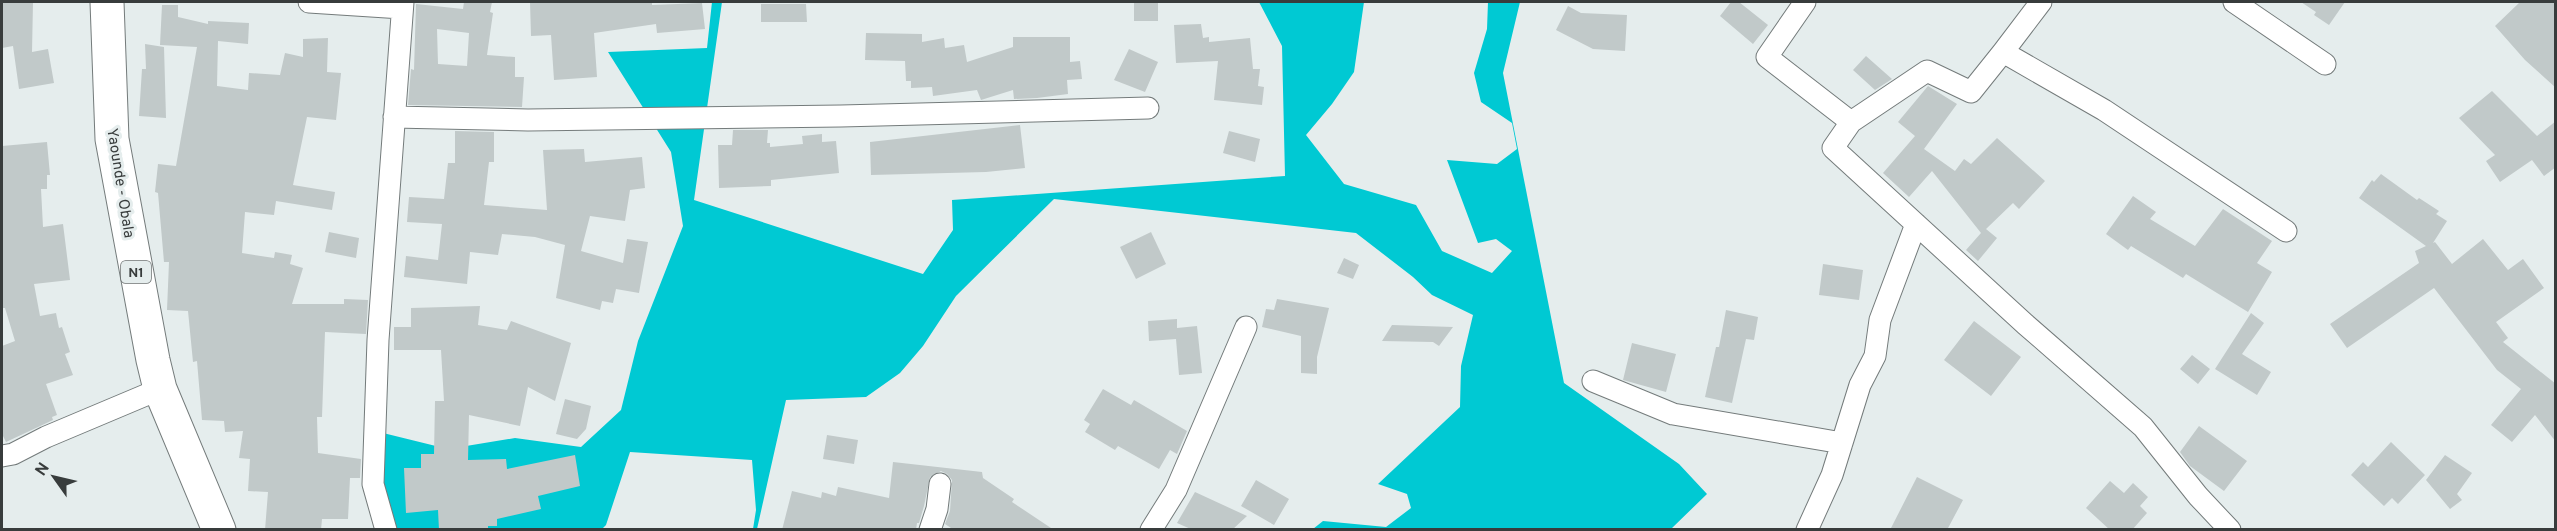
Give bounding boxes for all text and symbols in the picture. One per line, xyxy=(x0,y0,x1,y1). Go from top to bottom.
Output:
street label: Yaounde - Obala xyxy=(101,127,138,240)
road number: N1 xyxy=(121,261,151,283)
north arrow xyxy=(24,447,84,507)
text: N xyxy=(32,459,55,480)

